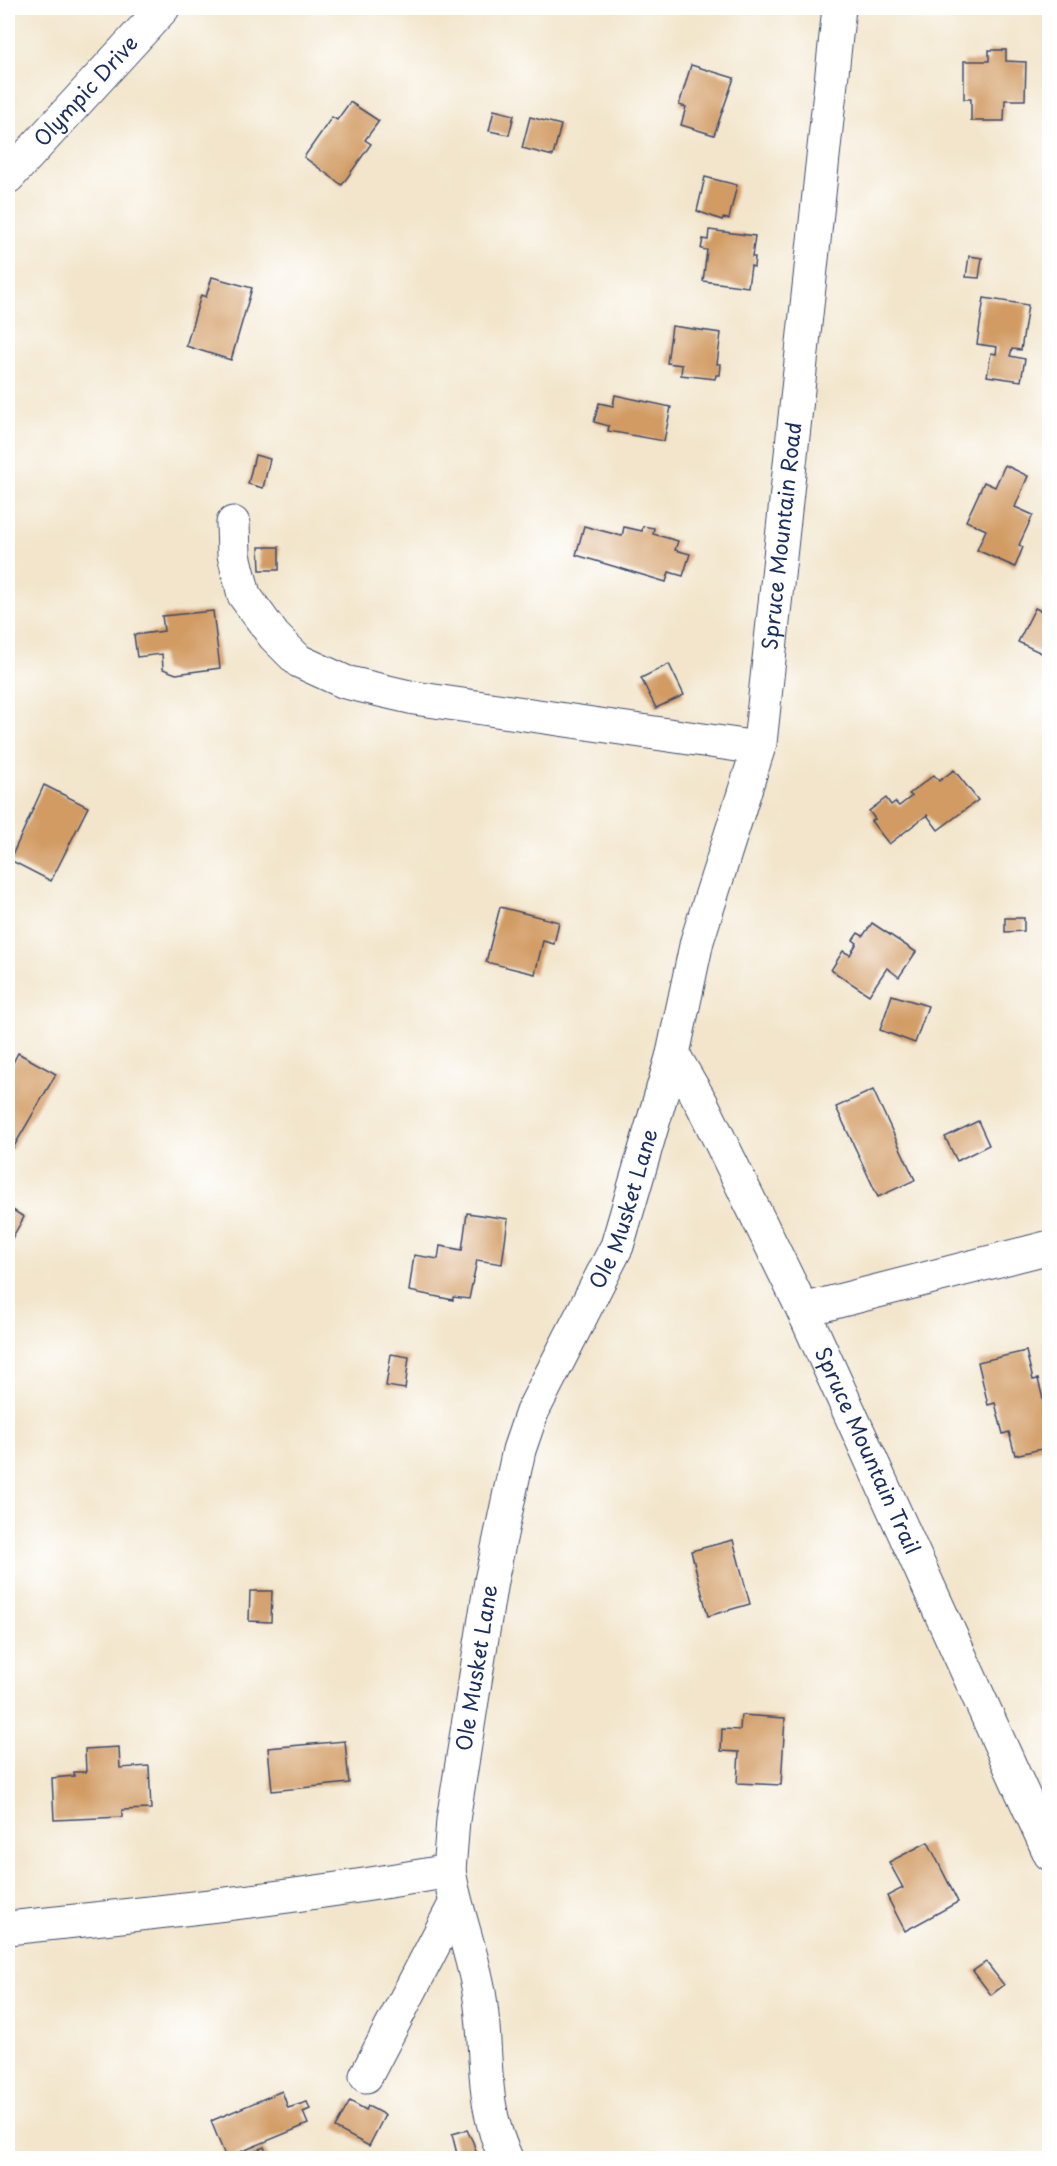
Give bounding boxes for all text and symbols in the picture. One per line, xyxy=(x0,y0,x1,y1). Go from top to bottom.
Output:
street label: Olympic Drive xyxy=(25,27,145,153)
street label: Spruce Mountain Road xyxy=(752,420,808,651)
street label: Ole Musket Lane xyxy=(580,1124,664,1294)
street label: Spruce Mountain Trail xyxy=(808,1341,930,1559)
street label: Ole Musket Lane xyxy=(446,1582,504,1753)

